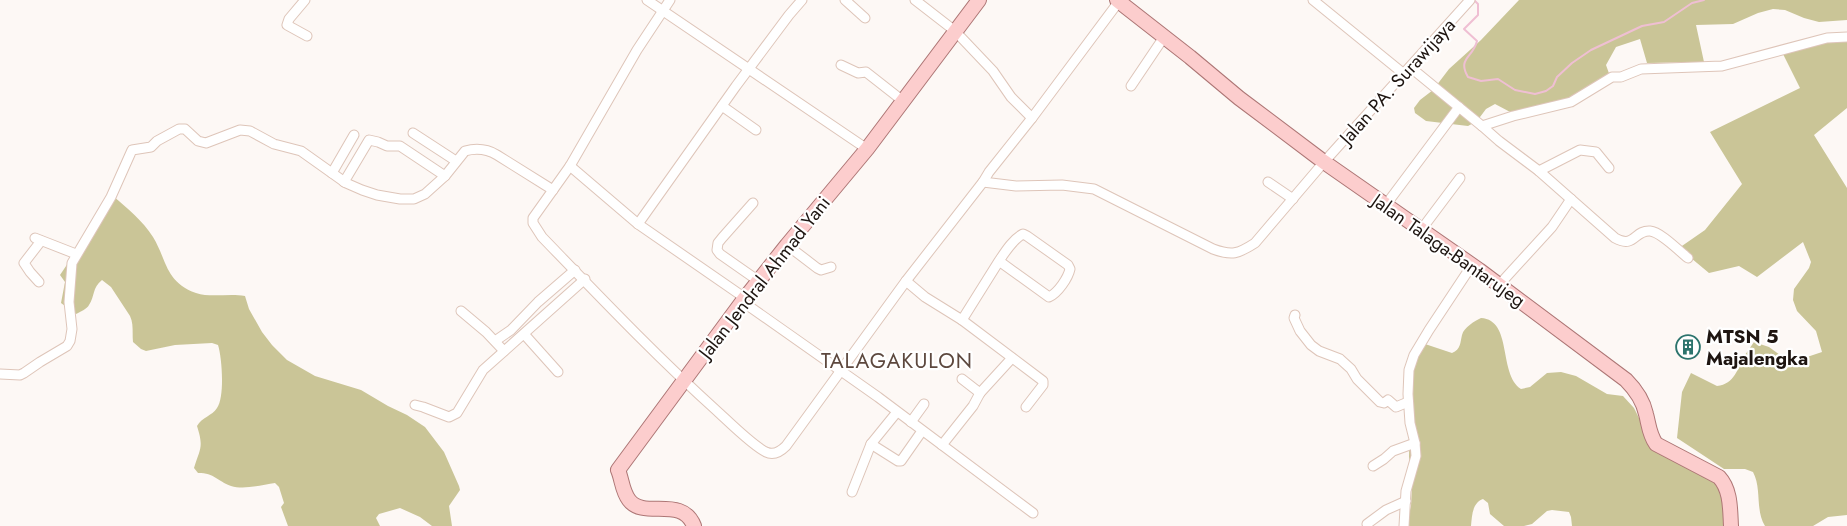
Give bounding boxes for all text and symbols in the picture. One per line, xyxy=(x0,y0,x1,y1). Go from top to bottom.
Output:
street label: Jalan PA. Surawijaya xyxy=(1331,12,1461,153)
street label: Jalan Talaga-Bantarujeg xyxy=(1364,186,1531,314)
street label: Jalan Jendral Ahmad Yani xyxy=(690,190,836,367)
place label: MTSN 5 Majalengka xyxy=(1706,323,1808,372)
building icon: MTSN 5 Majalengka xyxy=(1675,334,1701,360)
district label: TALAGAKULON xyxy=(821,346,973,376)

